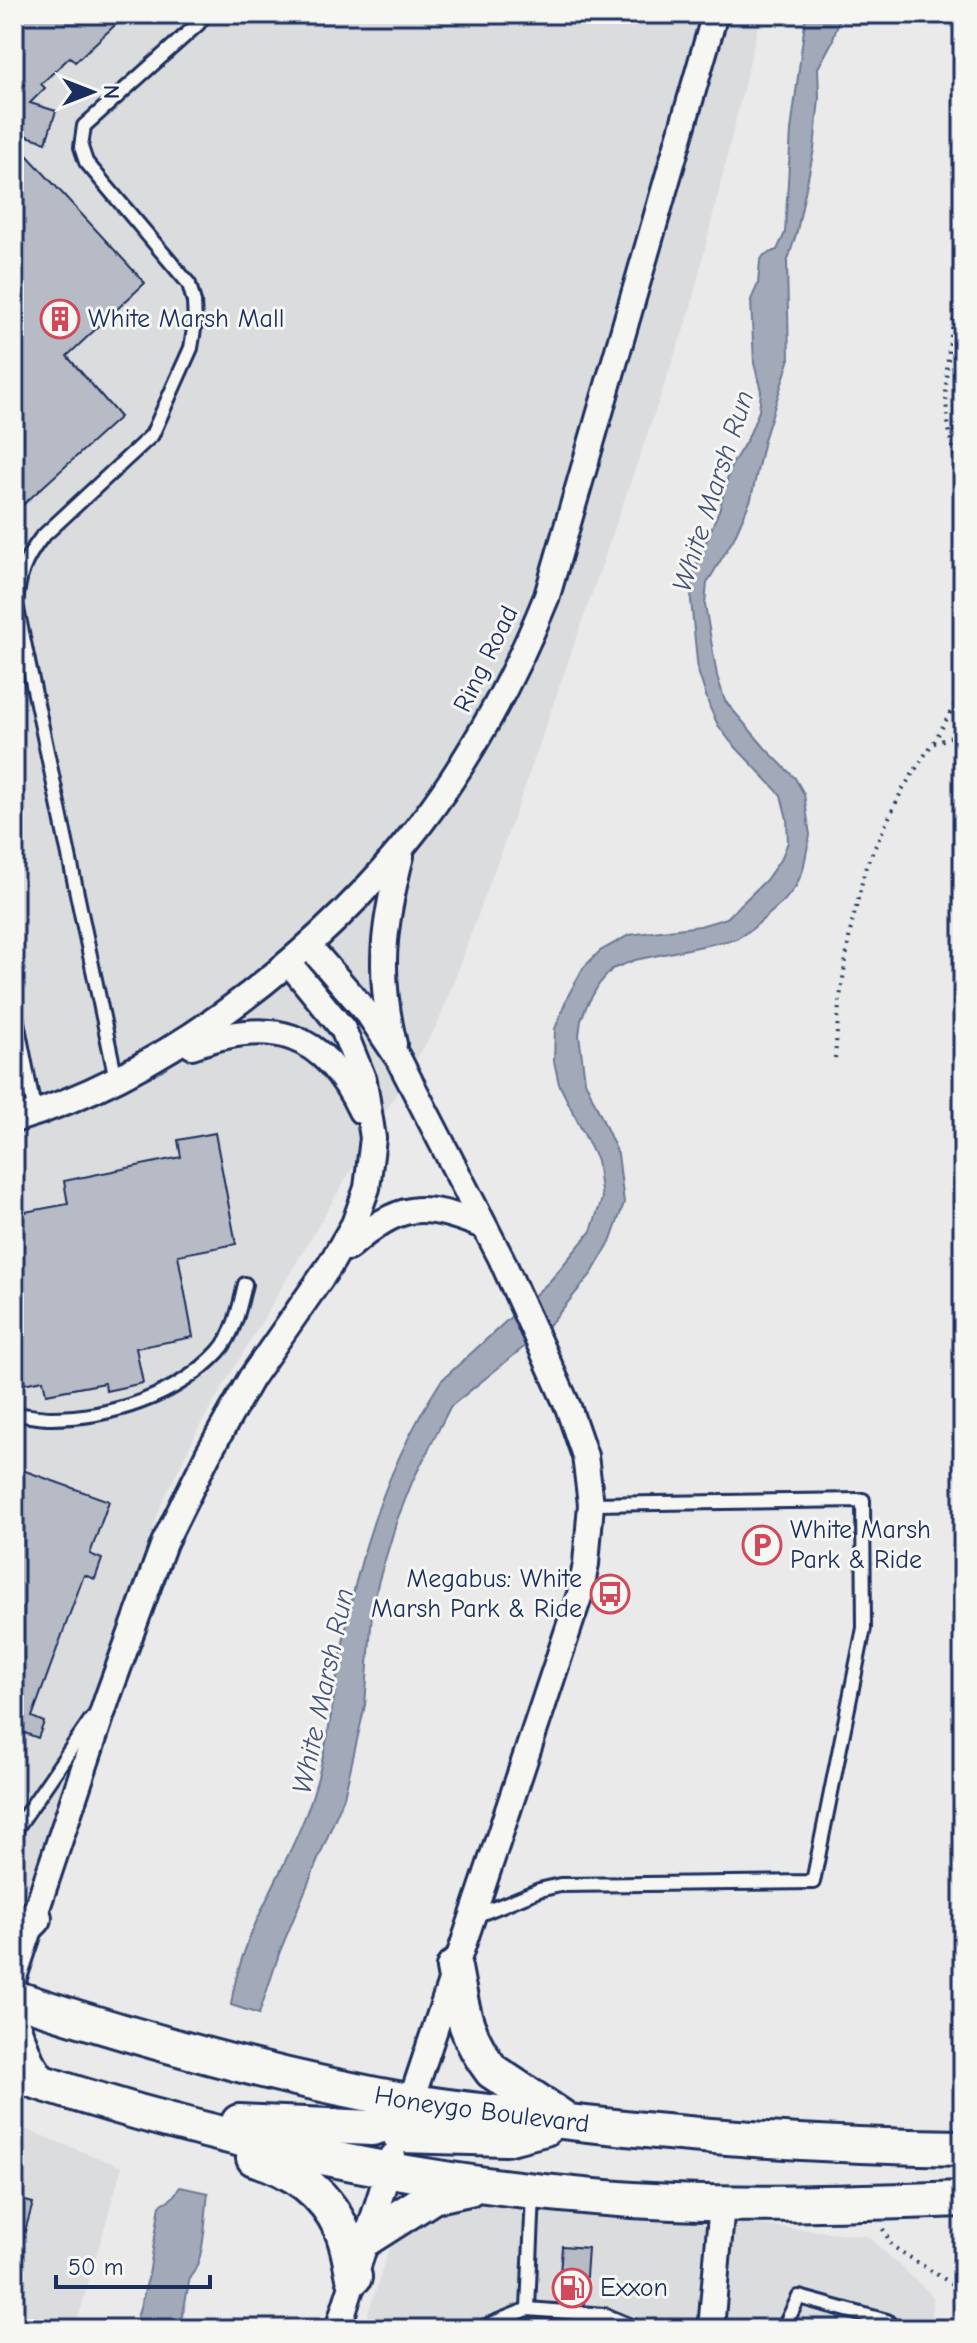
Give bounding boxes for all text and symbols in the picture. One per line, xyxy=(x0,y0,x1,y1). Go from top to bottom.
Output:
north arrow xyxy=(52,52,132,132)
text: N xyxy=(98,85,124,99)
building icon: White Marsh Mall xyxy=(39,298,81,340)
place label: White Marsh Mall xyxy=(88,304,284,334)
water label: White Marsh Run xyxy=(665,386,761,596)
street label: Ring Road xyxy=(447,601,525,717)
place label: White Marsh Park & Ride xyxy=(790,1515,931,1575)
parking icon: White Marsh Park & Ride xyxy=(741,1524,783,1566)
place label: Megabus: White Marsh Park & Ride xyxy=(371,1564,582,1624)
bus stop icon: Megabus: White Marsh Park & Ride xyxy=(589,1573,631,1615)
water label: White Marsh Run xyxy=(286,1585,360,1797)
street label: Honeygo Boulevard xyxy=(372,2080,591,2139)
scale bar xyxy=(56,2239,210,2289)
text: 50 m xyxy=(68,2253,124,2281)
fuel station icon: Exxon xyxy=(551,2267,593,2309)
place label: Exxon xyxy=(600,2273,668,2303)

